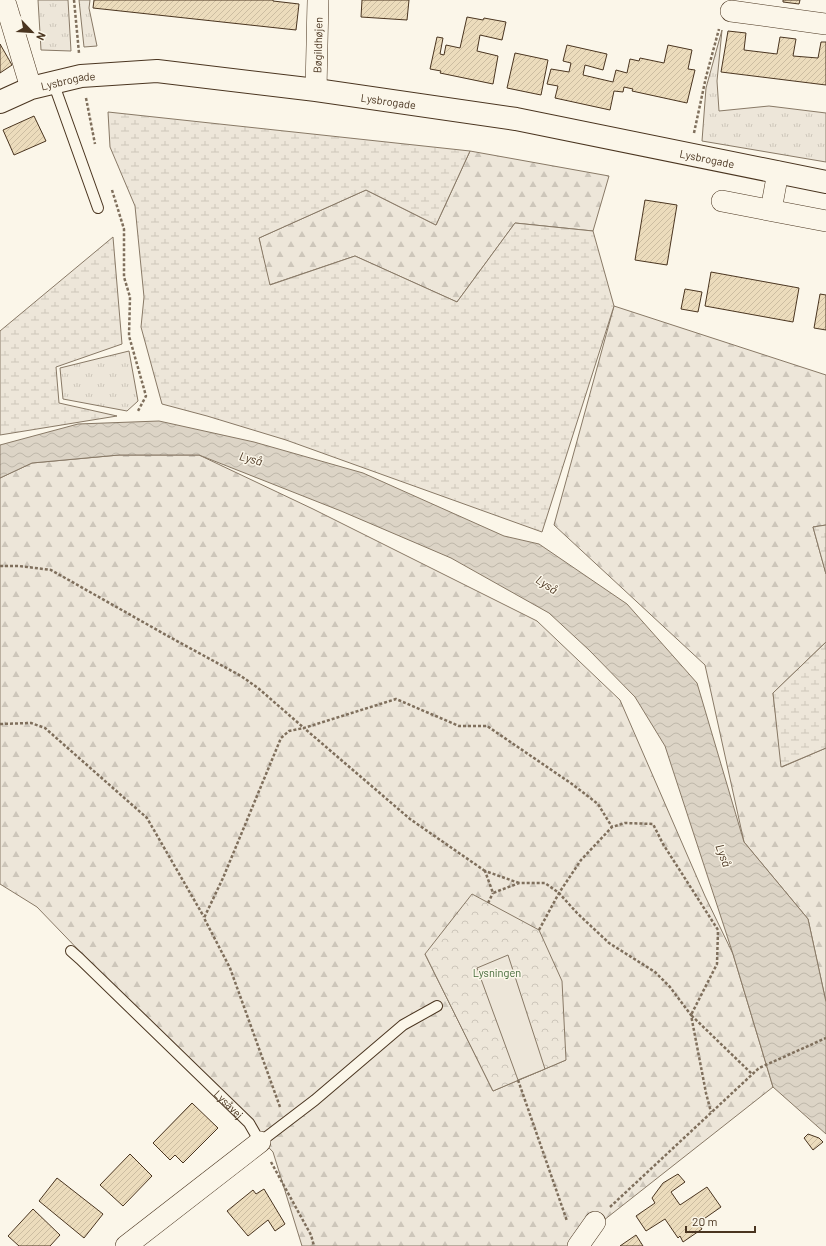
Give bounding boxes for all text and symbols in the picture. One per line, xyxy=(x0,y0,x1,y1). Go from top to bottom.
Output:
north arrow xyxy=(12,12,52,52)
street label: Bøgildhøjen xyxy=(310,17,324,73)
text: N xyxy=(34,30,49,43)
street label: Lysbrogade xyxy=(39,69,96,92)
street label: Lysbrogade xyxy=(360,90,417,111)
street label: Lysbrogade xyxy=(679,146,736,170)
water label: Lyså xyxy=(238,448,264,468)
water label: Lyså xyxy=(534,572,560,596)
water label: Lyså xyxy=(713,842,735,868)
park label: Lysningen xyxy=(473,966,521,979)
street label: Lysåvej xyxy=(212,1087,246,1121)
scale bar xyxy=(686,1208,755,1234)
text: 20 m xyxy=(692,1214,718,1228)

